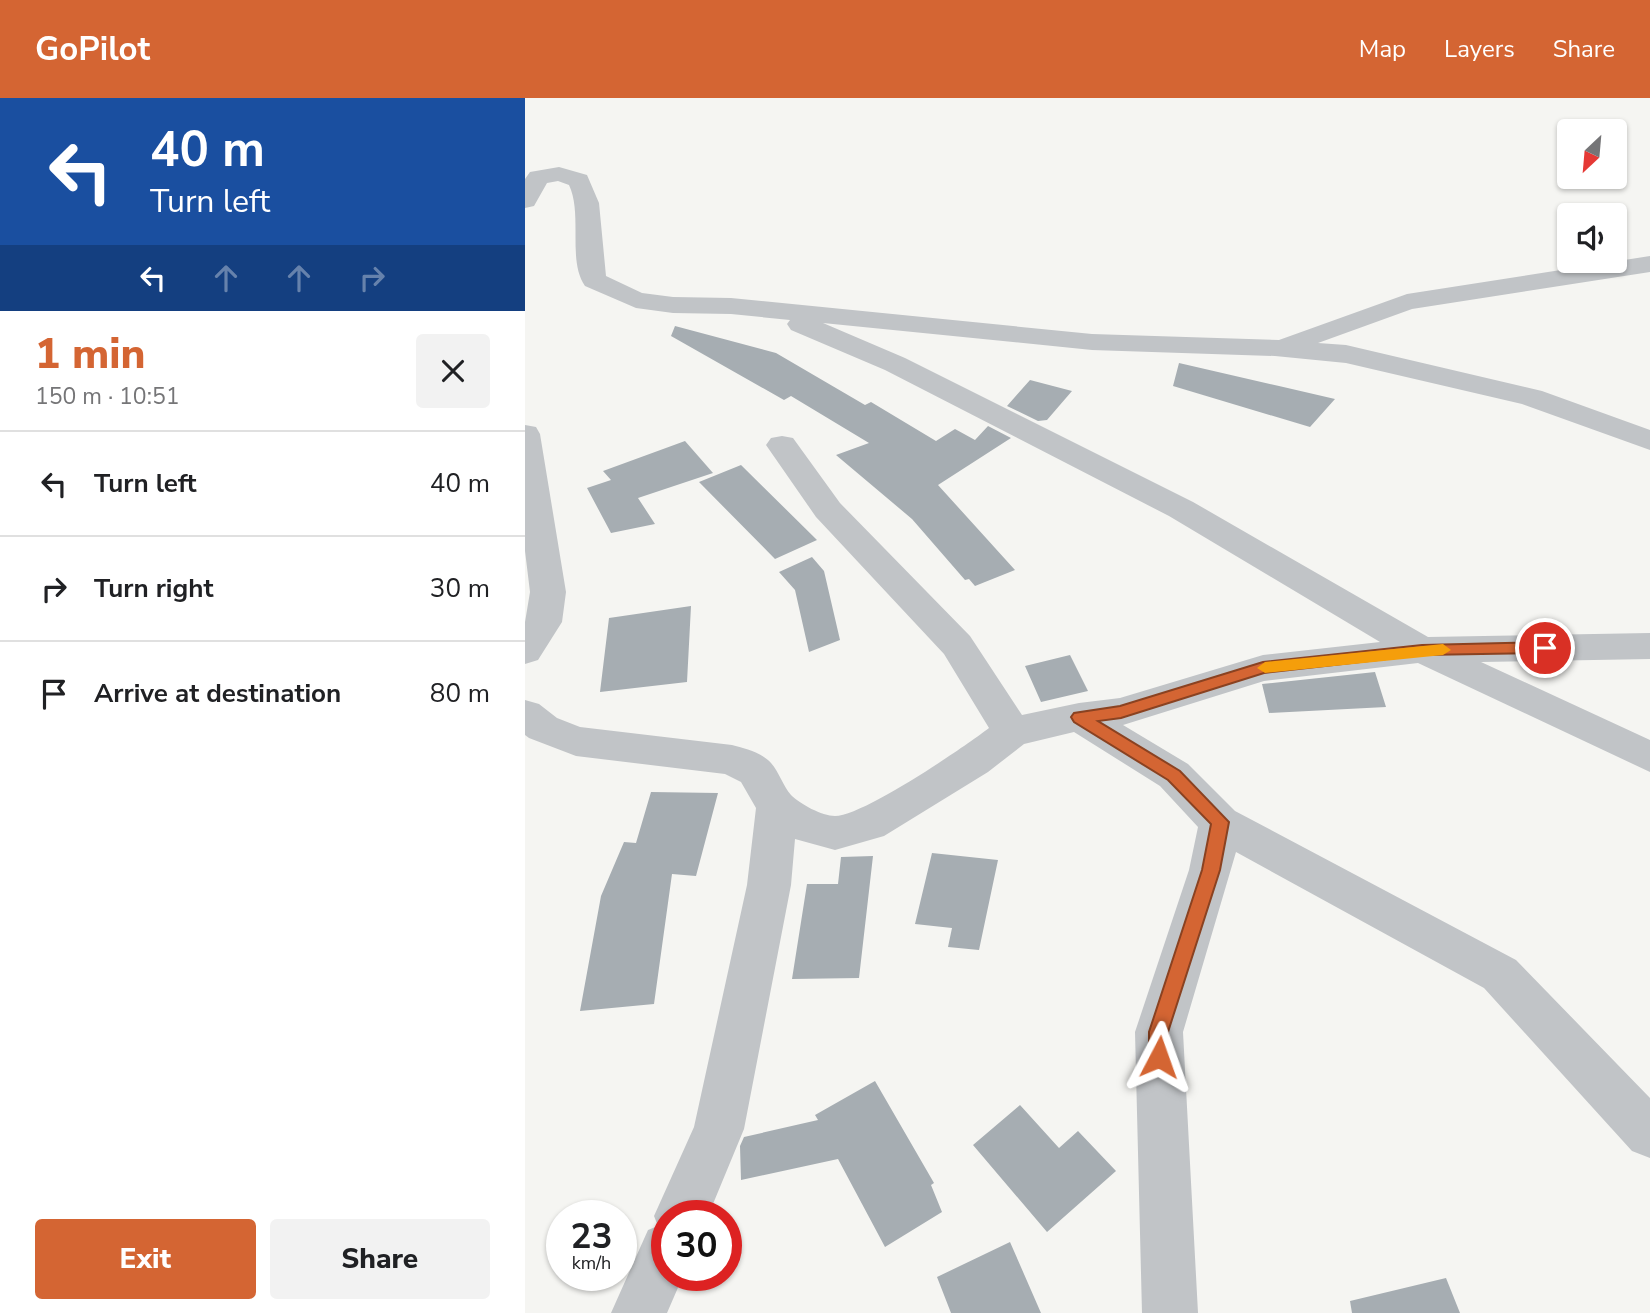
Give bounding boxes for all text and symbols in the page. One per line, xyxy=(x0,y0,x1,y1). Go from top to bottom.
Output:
text: GoPilot xyxy=(35,27,150,72)
text: Map xyxy=(1359,33,1406,65)
text: Layers xyxy=(1444,33,1515,65)
text: Share xyxy=(1553,33,1615,65)
text: 40 m xyxy=(150,116,265,183)
north arrow xyxy=(1557,119,1627,189)
map controls xyxy=(1557,119,1627,273)
icon: left xyxy=(35,126,126,217)
text: Turn left xyxy=(150,180,270,223)
button: sound xyxy=(1557,203,1627,273)
icon: left xyxy=(134,259,172,297)
icon: ahead xyxy=(207,259,245,297)
icon: ahead xyxy=(280,259,318,297)
icon: right xyxy=(353,259,391,297)
text: 1 min xyxy=(35,326,145,383)
button: close xyxy=(416,334,490,408)
text: 150 m · 10:51 xyxy=(35,381,180,412)
icon: left xyxy=(35,465,73,503)
text: Turn left xyxy=(94,466,197,501)
text: 40 m xyxy=(430,466,490,501)
icon: right xyxy=(35,570,73,608)
text: Turn right xyxy=(94,571,213,606)
text: 30 m xyxy=(430,571,490,606)
pin xyxy=(1515,618,1575,678)
icon: arrive xyxy=(1526,629,1564,667)
icon: arrive xyxy=(35,675,73,713)
text: Arrive at destination xyxy=(94,676,341,711)
text: 80 m xyxy=(430,676,490,711)
position arrow xyxy=(1122,1020,1196,1094)
speed limit sign: 30 xyxy=(651,1200,742,1291)
text: 23 xyxy=(570,1213,613,1260)
button: Exit xyxy=(35,1219,256,1299)
button: Share xyxy=(270,1219,490,1299)
text: km/h xyxy=(572,1251,611,1275)

